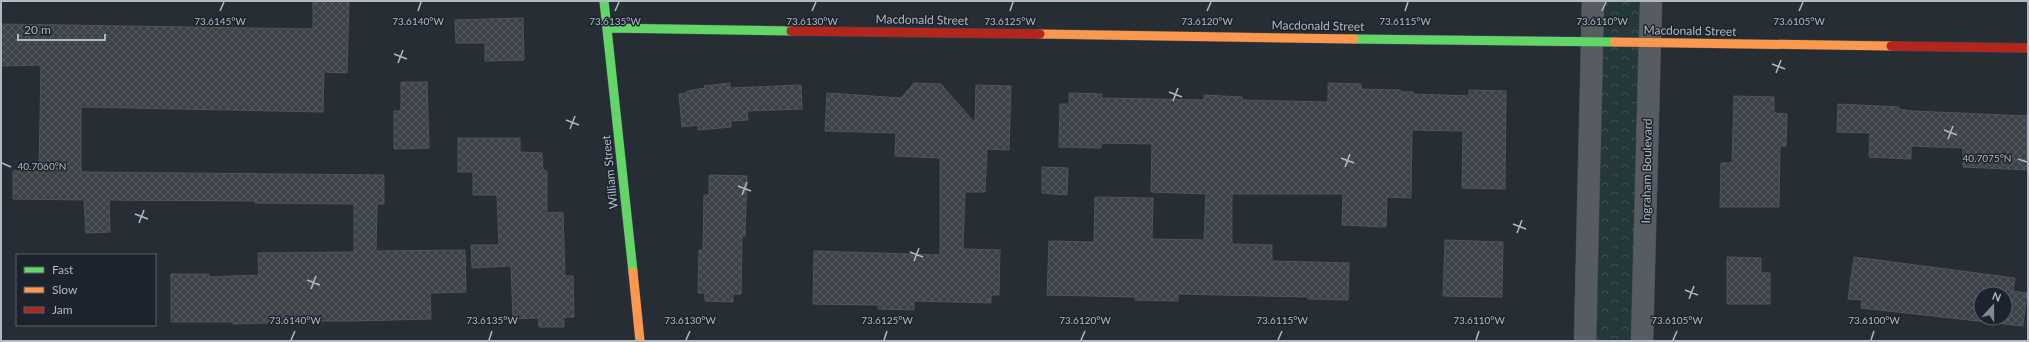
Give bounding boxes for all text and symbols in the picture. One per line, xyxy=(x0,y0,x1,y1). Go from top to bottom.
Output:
street label: Macdonald Street xyxy=(875,11,969,28)
text: 73.6145°W xyxy=(194,15,246,27)
text: 73.6140°W xyxy=(392,15,444,27)
text: 73.6135°W xyxy=(589,15,641,27)
text: 73.6130°W xyxy=(786,15,838,27)
text: 73.6125°W xyxy=(984,15,1036,27)
text: 73.6120°W xyxy=(1181,15,1233,27)
text: 73.6115°W xyxy=(1379,15,1431,27)
text: 73.6110°W xyxy=(1576,15,1628,27)
text: 73.6105°W xyxy=(1773,15,1825,27)
scale bar xyxy=(18,16,105,42)
street label: Macdonald Street xyxy=(1271,17,1365,34)
text: 20 m xyxy=(24,22,51,37)
street label: Macdonald Street xyxy=(1643,22,1737,39)
street label: Ingraham Boulevard xyxy=(1638,118,1655,224)
street label: William Street xyxy=(598,134,621,210)
text: 40.7075°N xyxy=(1963,152,2011,164)
text: 40.7060°N xyxy=(18,160,66,172)
legend xyxy=(16,254,156,326)
text: Fast xyxy=(52,262,74,277)
text: Slow xyxy=(52,282,78,297)
north arrow xyxy=(1973,286,2013,326)
text: N xyxy=(1990,289,2003,304)
text: Jam xyxy=(52,302,73,317)
text: 73.6140°W xyxy=(269,314,321,326)
text: 73.6135°W xyxy=(466,314,518,326)
text: 73.6130°W xyxy=(664,314,716,326)
text: 73.6125°W xyxy=(861,314,913,326)
text: 73.6120°W xyxy=(1059,314,1111,326)
text: 73.6115°W xyxy=(1256,314,1308,326)
text: 73.6110°W xyxy=(1453,314,1505,326)
text: 73.6105°W xyxy=(1651,314,1703,326)
text: 73.6100°W xyxy=(1848,314,1900,326)

